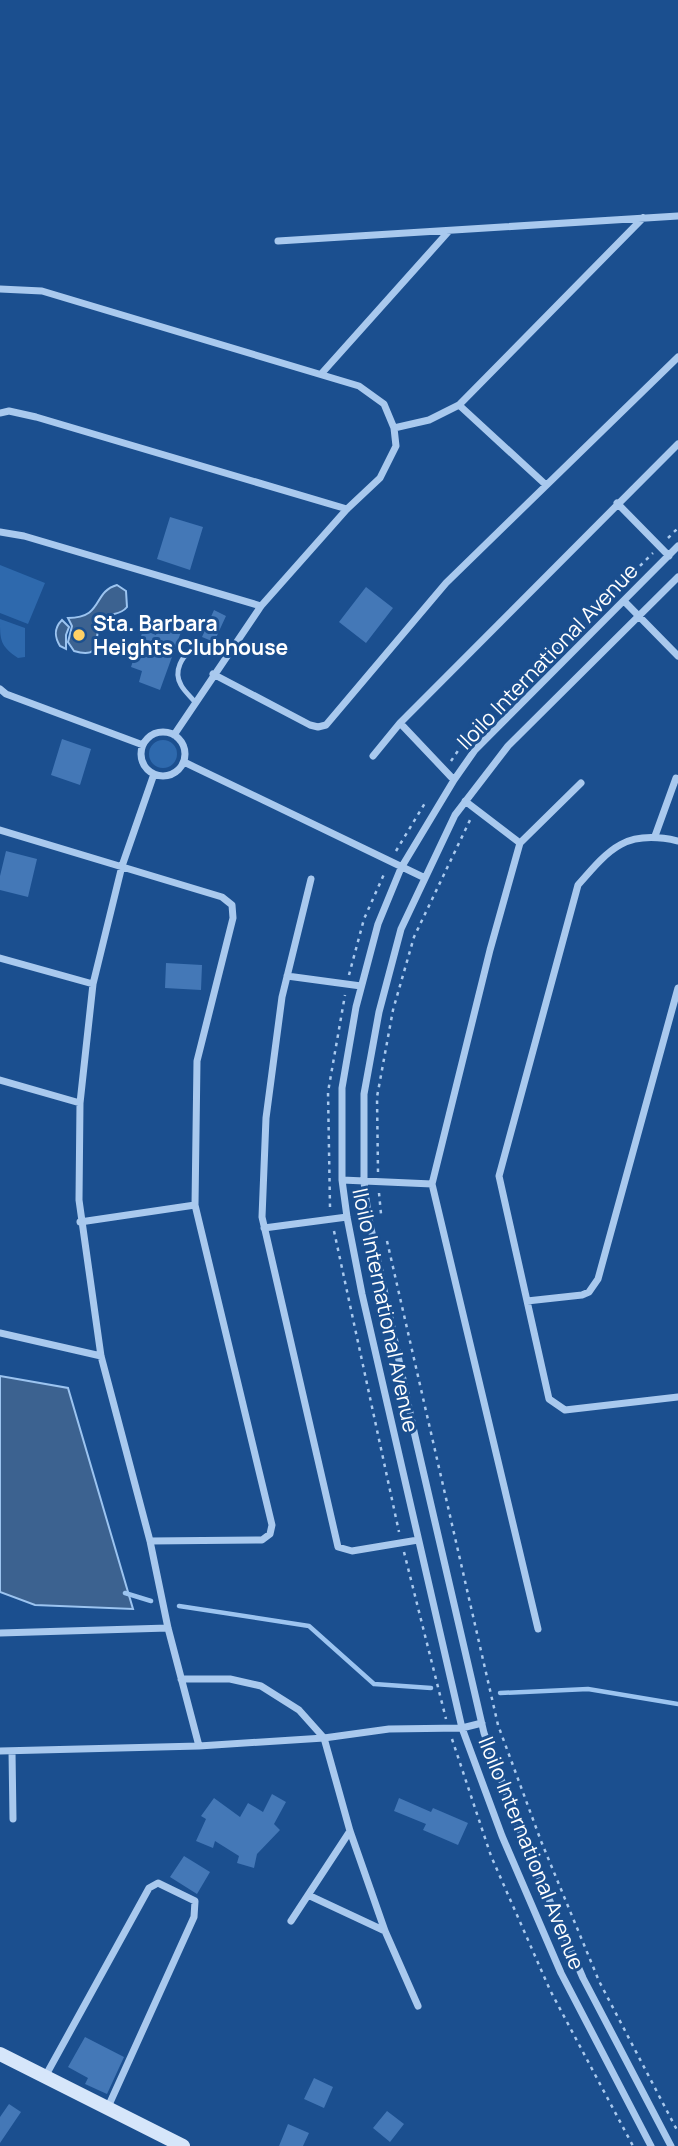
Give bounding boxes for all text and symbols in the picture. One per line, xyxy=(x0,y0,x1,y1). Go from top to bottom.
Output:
street label: Iloilo International Avenue xyxy=(450,557,644,755)
place label: Sta. Barbara Heights Clubhouse xyxy=(93,609,288,661)
marker: Sta. Barbara Heights Clubhouse xyxy=(71,627,87,643)
street label: Iloilo International Avenue xyxy=(346,1185,426,1435)
street label: Iloilo International Avenue xyxy=(472,1732,592,1974)

